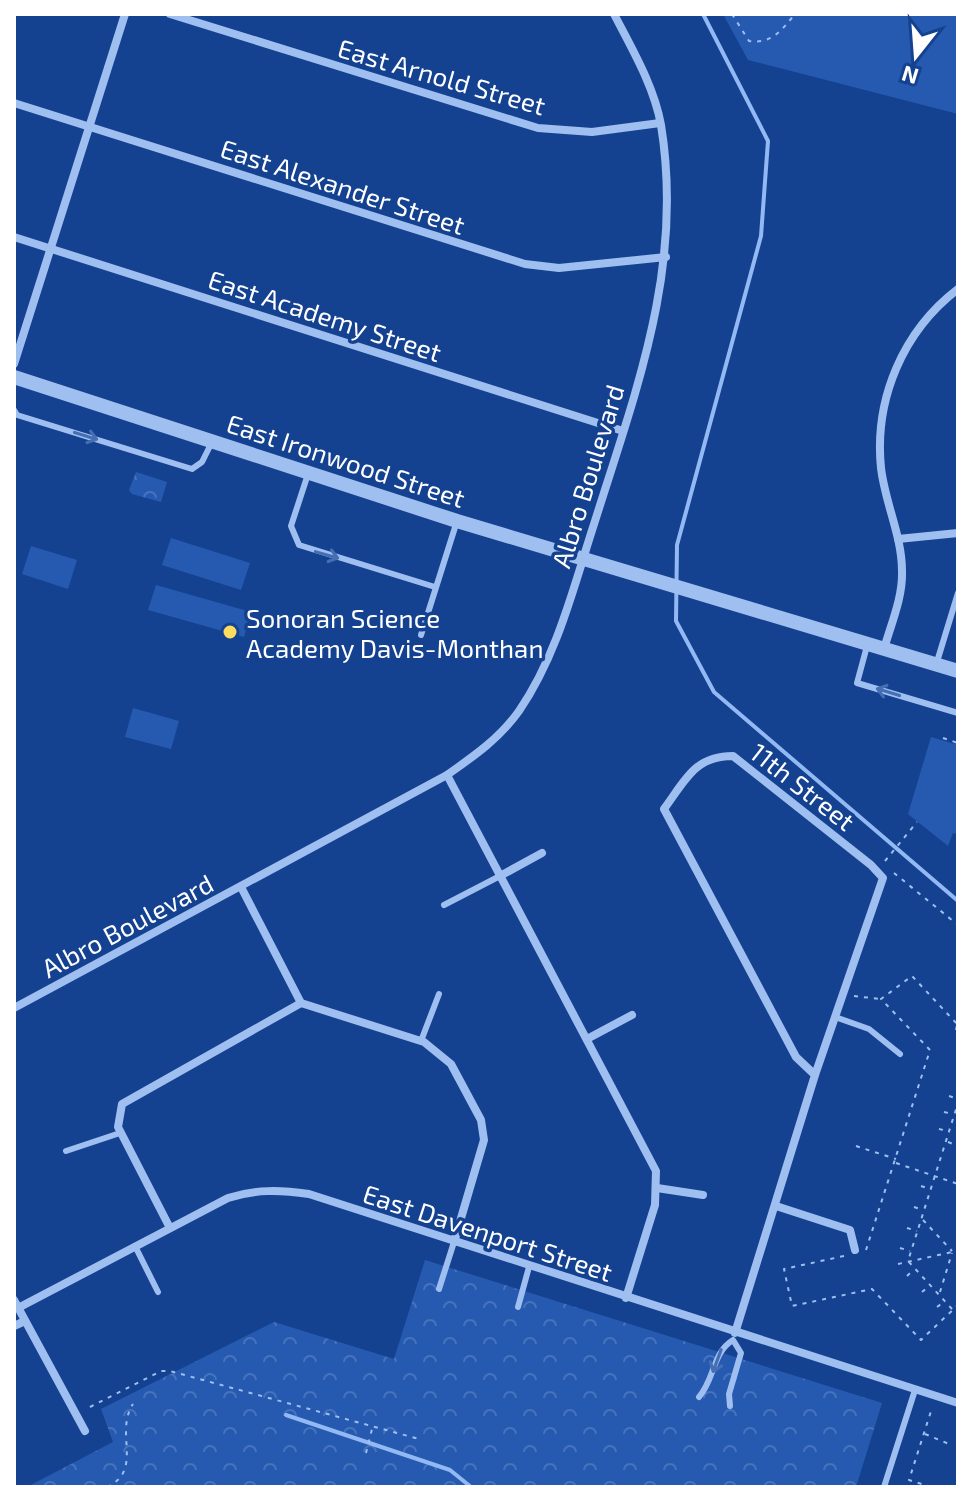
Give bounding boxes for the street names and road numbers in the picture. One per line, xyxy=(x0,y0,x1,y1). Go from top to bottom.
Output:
street label: East Arnold Street xyxy=(335,32,549,120)
street label: East Alexander Street xyxy=(217,132,469,240)
street label: East Academy Street xyxy=(205,263,446,367)
street label: Albro Boulevard xyxy=(544,381,630,571)
street label: East Ironwood Street xyxy=(223,407,469,513)
street label: 11th Street xyxy=(745,736,861,836)
street label: Albro Boulevard xyxy=(36,867,218,983)
street label: East Davenport Street xyxy=(359,1177,617,1287)

